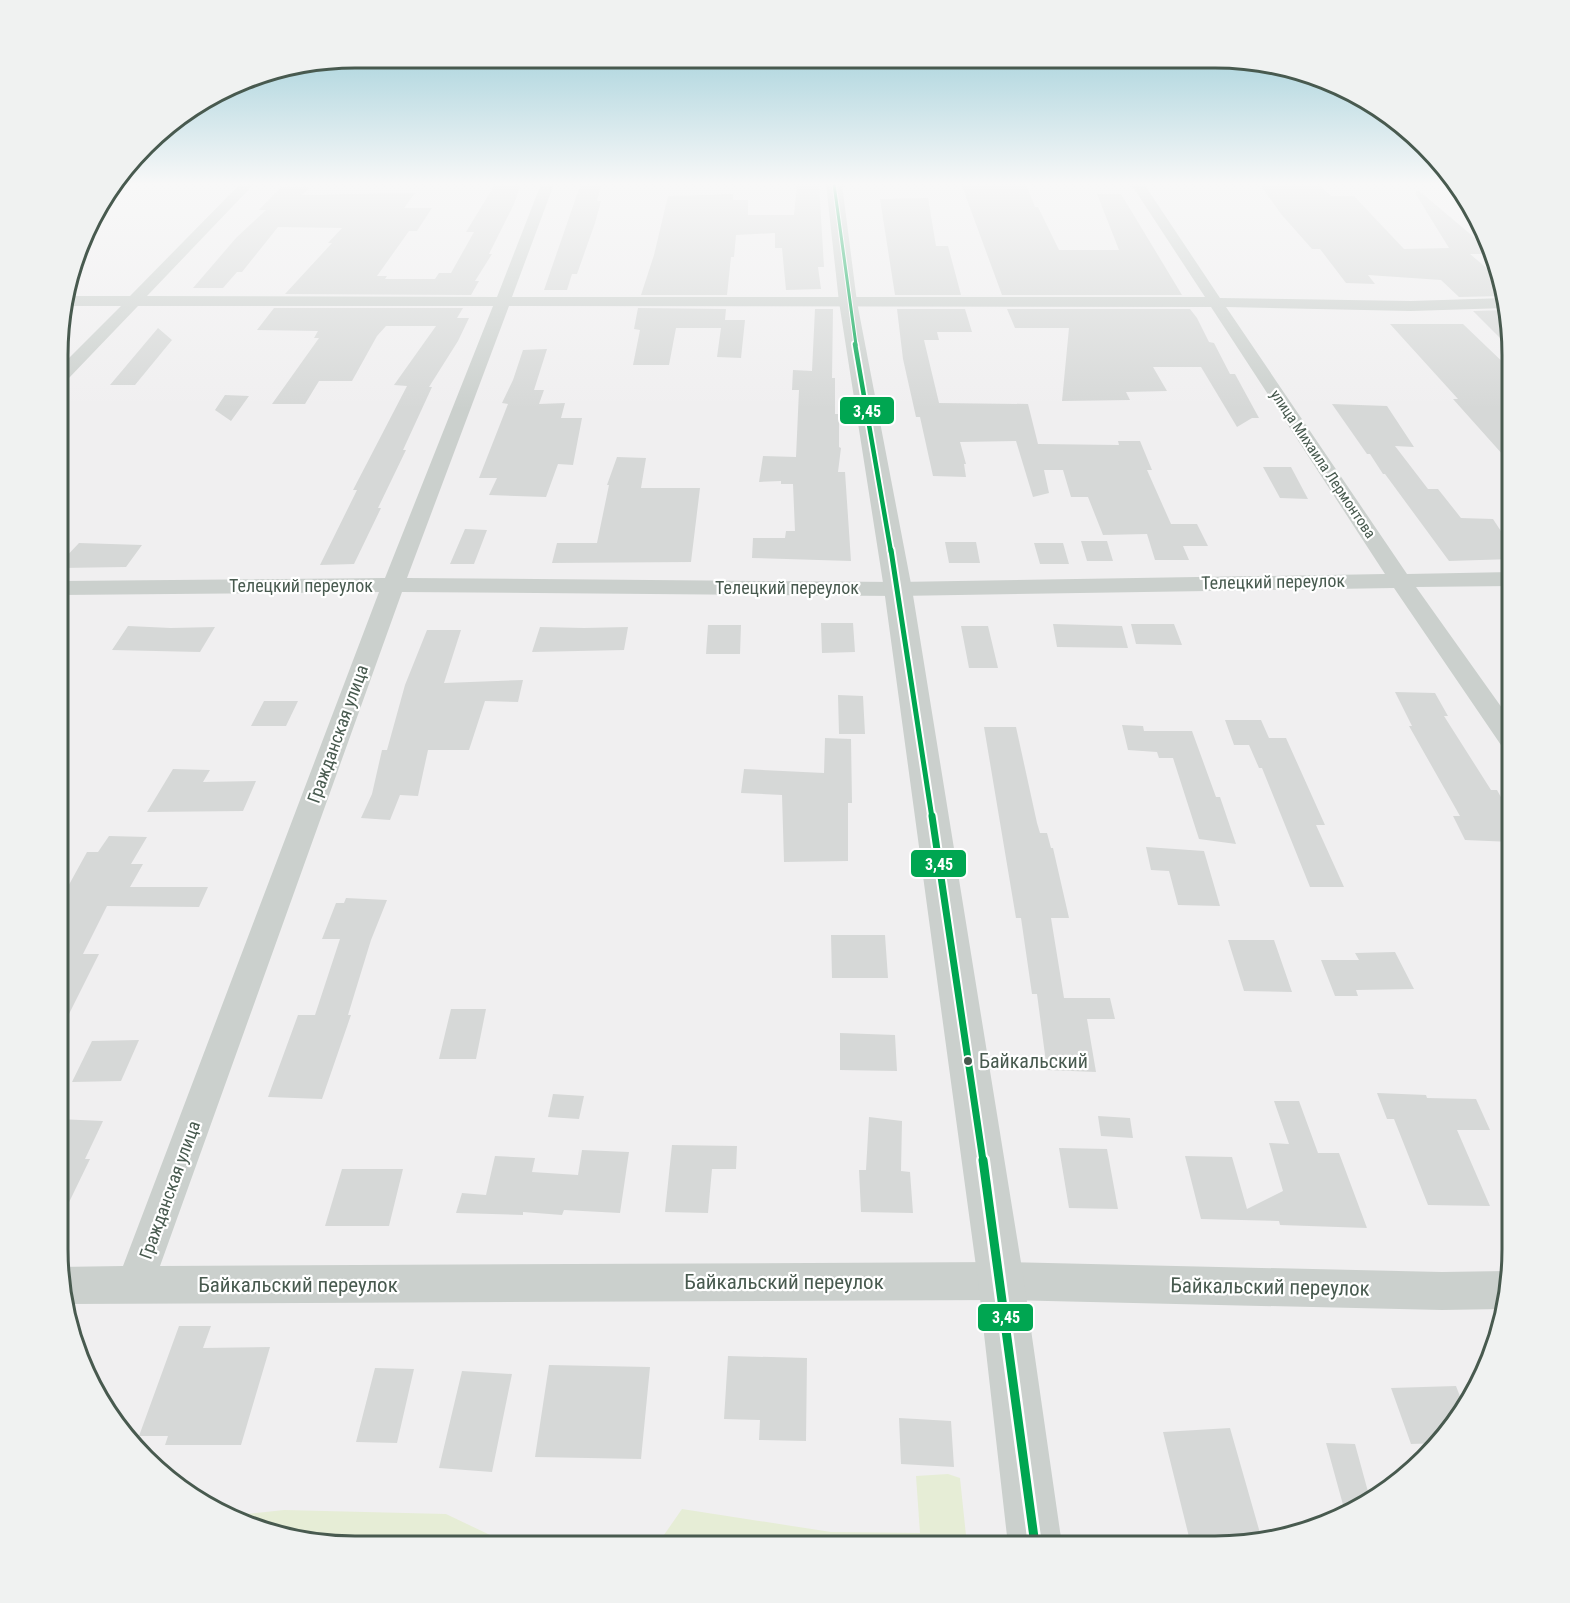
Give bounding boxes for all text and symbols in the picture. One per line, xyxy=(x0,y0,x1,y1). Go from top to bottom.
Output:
street label: улица Михаила Лермонтова xyxy=(1267,386,1379,542)
line badge: 3,45 xyxy=(839,396,895,425)
text: 3,45 xyxy=(853,402,881,421)
street label: Телецкий переулок xyxy=(1201,570,1345,593)
street label: Телецкий переулок xyxy=(229,575,373,596)
street label: Телецкий переулок xyxy=(715,577,859,598)
street label: Гражданская улица xyxy=(303,662,372,806)
line badge: 3,45 xyxy=(910,849,967,878)
text: 3,45 xyxy=(925,855,953,874)
place label: Байкальский xyxy=(979,1049,1088,1073)
marker: Байкальский xyxy=(962,1055,974,1067)
street label: Гражданская улица xyxy=(135,1118,204,1262)
street label: Байкальский переулок xyxy=(684,1270,884,1294)
street label: Байкальский переулок xyxy=(198,1273,398,1297)
street label: Байкальский переулок xyxy=(1170,1273,1370,1301)
line badge: 3,45 xyxy=(977,1303,1034,1332)
text: 3,45 xyxy=(992,1308,1020,1327)

